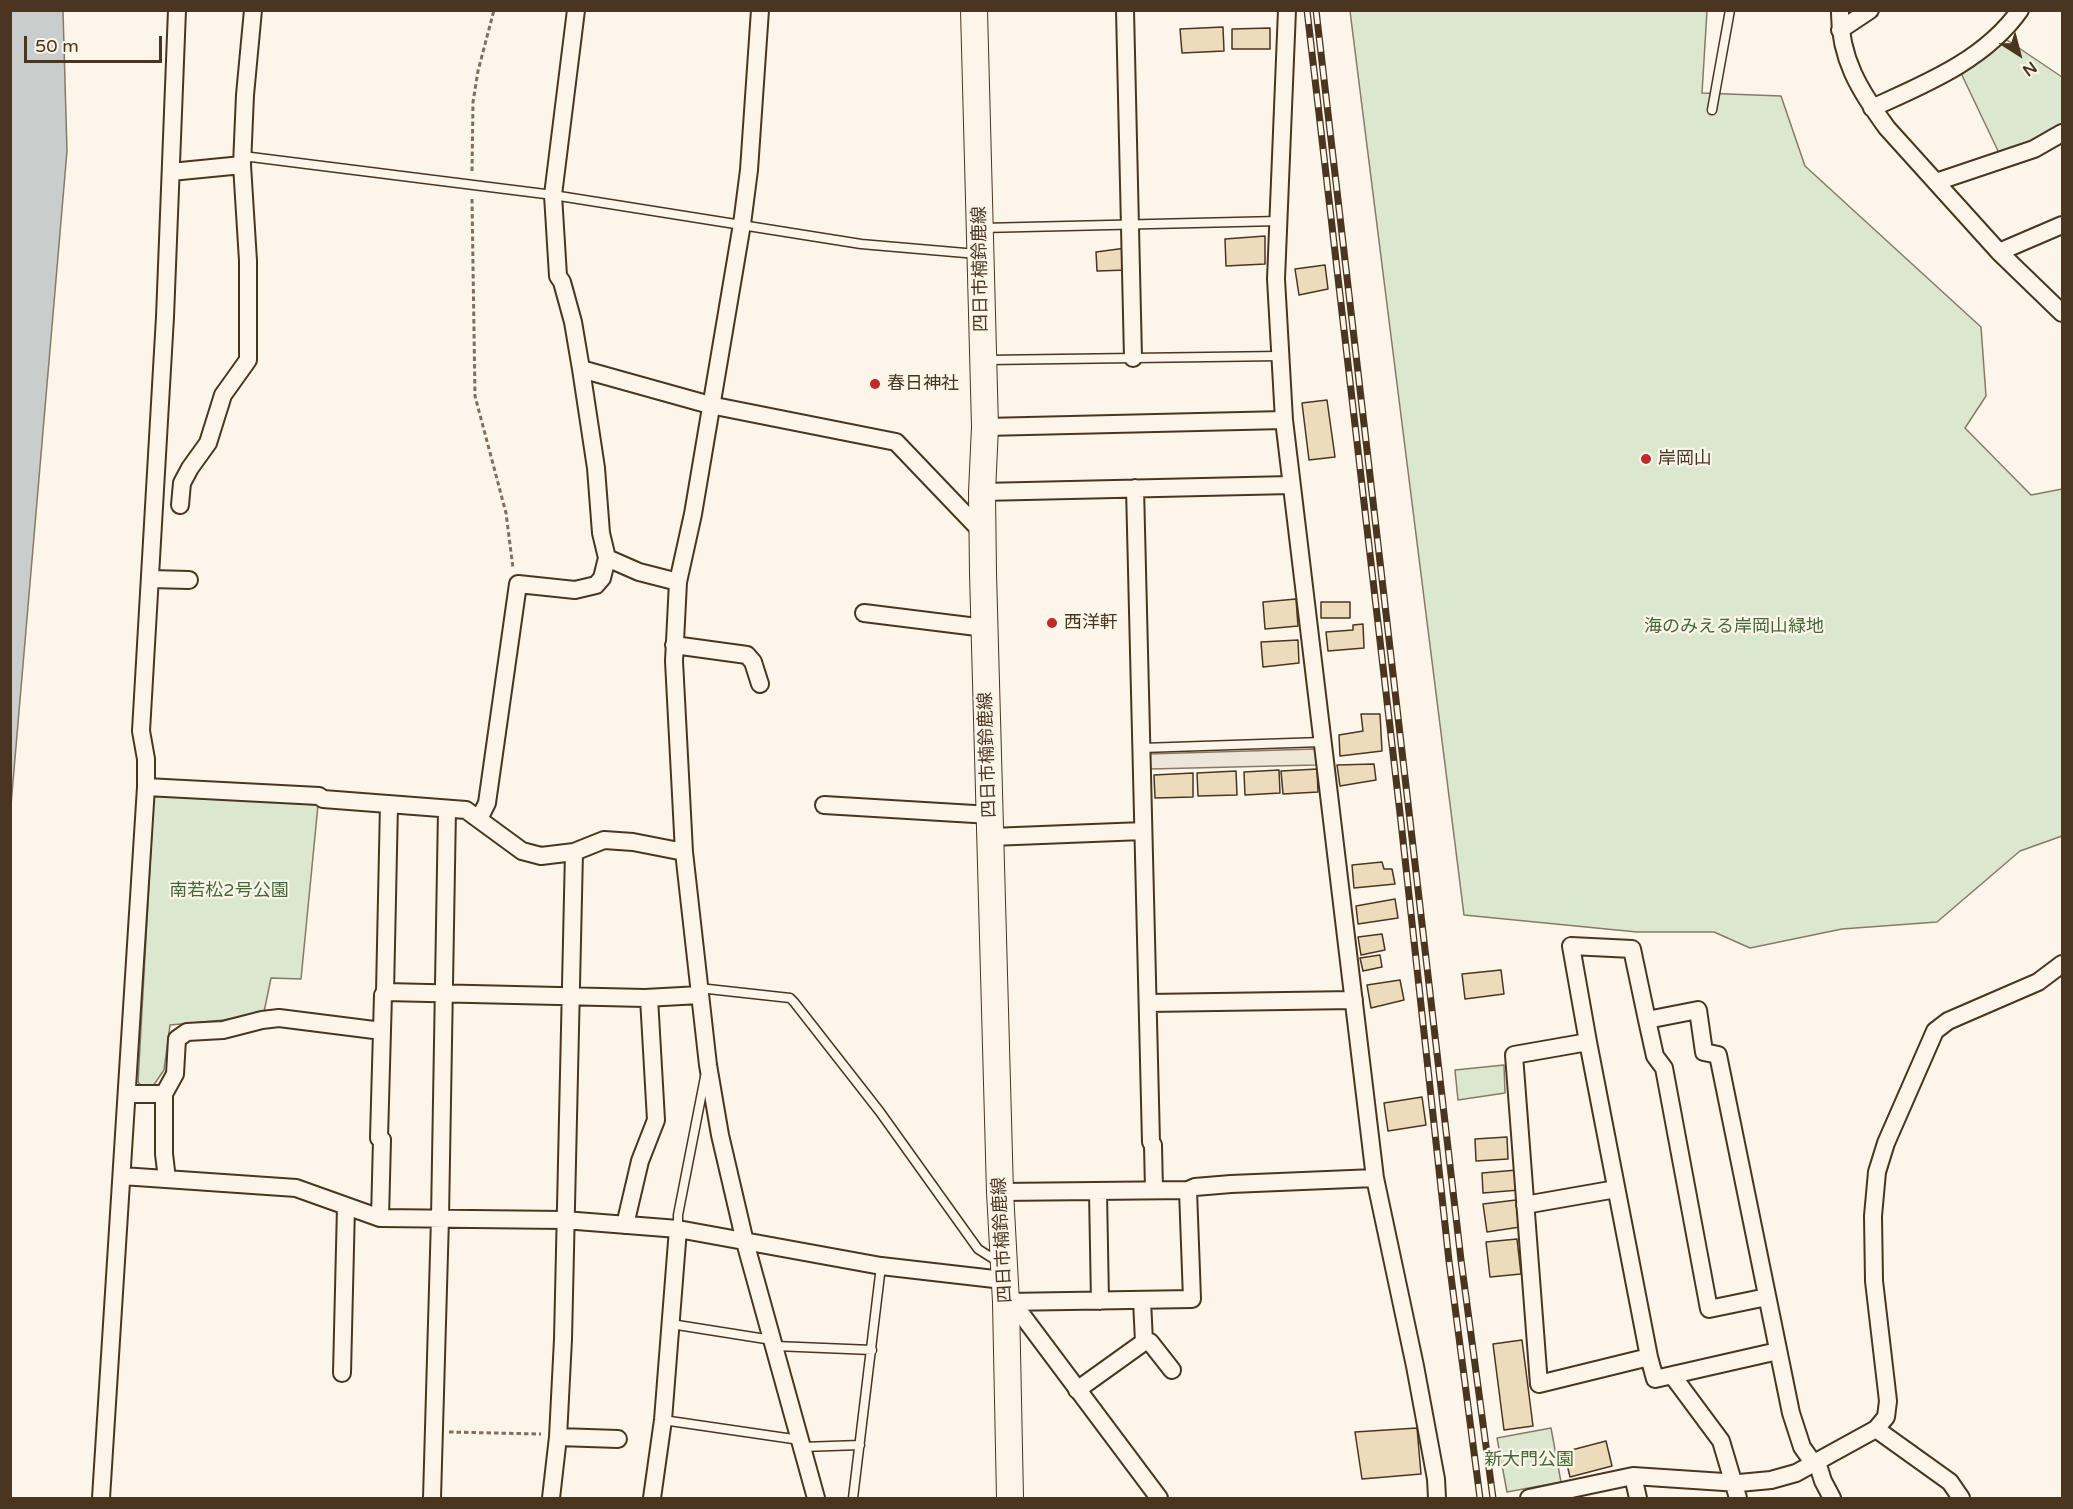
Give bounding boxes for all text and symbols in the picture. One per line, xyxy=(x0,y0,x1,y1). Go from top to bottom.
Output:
scale bar xyxy=(27,24,165,62)
north arrow xyxy=(1989,24,2049,84)
text: 50 m xyxy=(35,35,79,57)
text: N xyxy=(2019,57,2041,80)
street label: 四日市楠鈴鹿線 xyxy=(969,206,993,332)
place label: 春日神社 xyxy=(887,373,959,395)
marker: 春日神社 xyxy=(868,377,882,391)
place label: 岸岡山 xyxy=(1658,448,1712,470)
marker: 岸岡山 xyxy=(1639,452,1653,466)
place label: 西洋軒 xyxy=(1064,612,1118,634)
marker: 西洋軒 xyxy=(1045,616,1059,630)
park label: 海のみえる岸岡山緑地 xyxy=(1644,616,1824,638)
street label: 四日市楠鈴鹿線 xyxy=(975,692,1001,818)
park label: 南若松2号公園 xyxy=(169,880,289,902)
street label: 四日市楠鈴鹿線 xyxy=(989,1177,1017,1303)
park label: 新大門公園 xyxy=(1484,1449,1574,1471)

